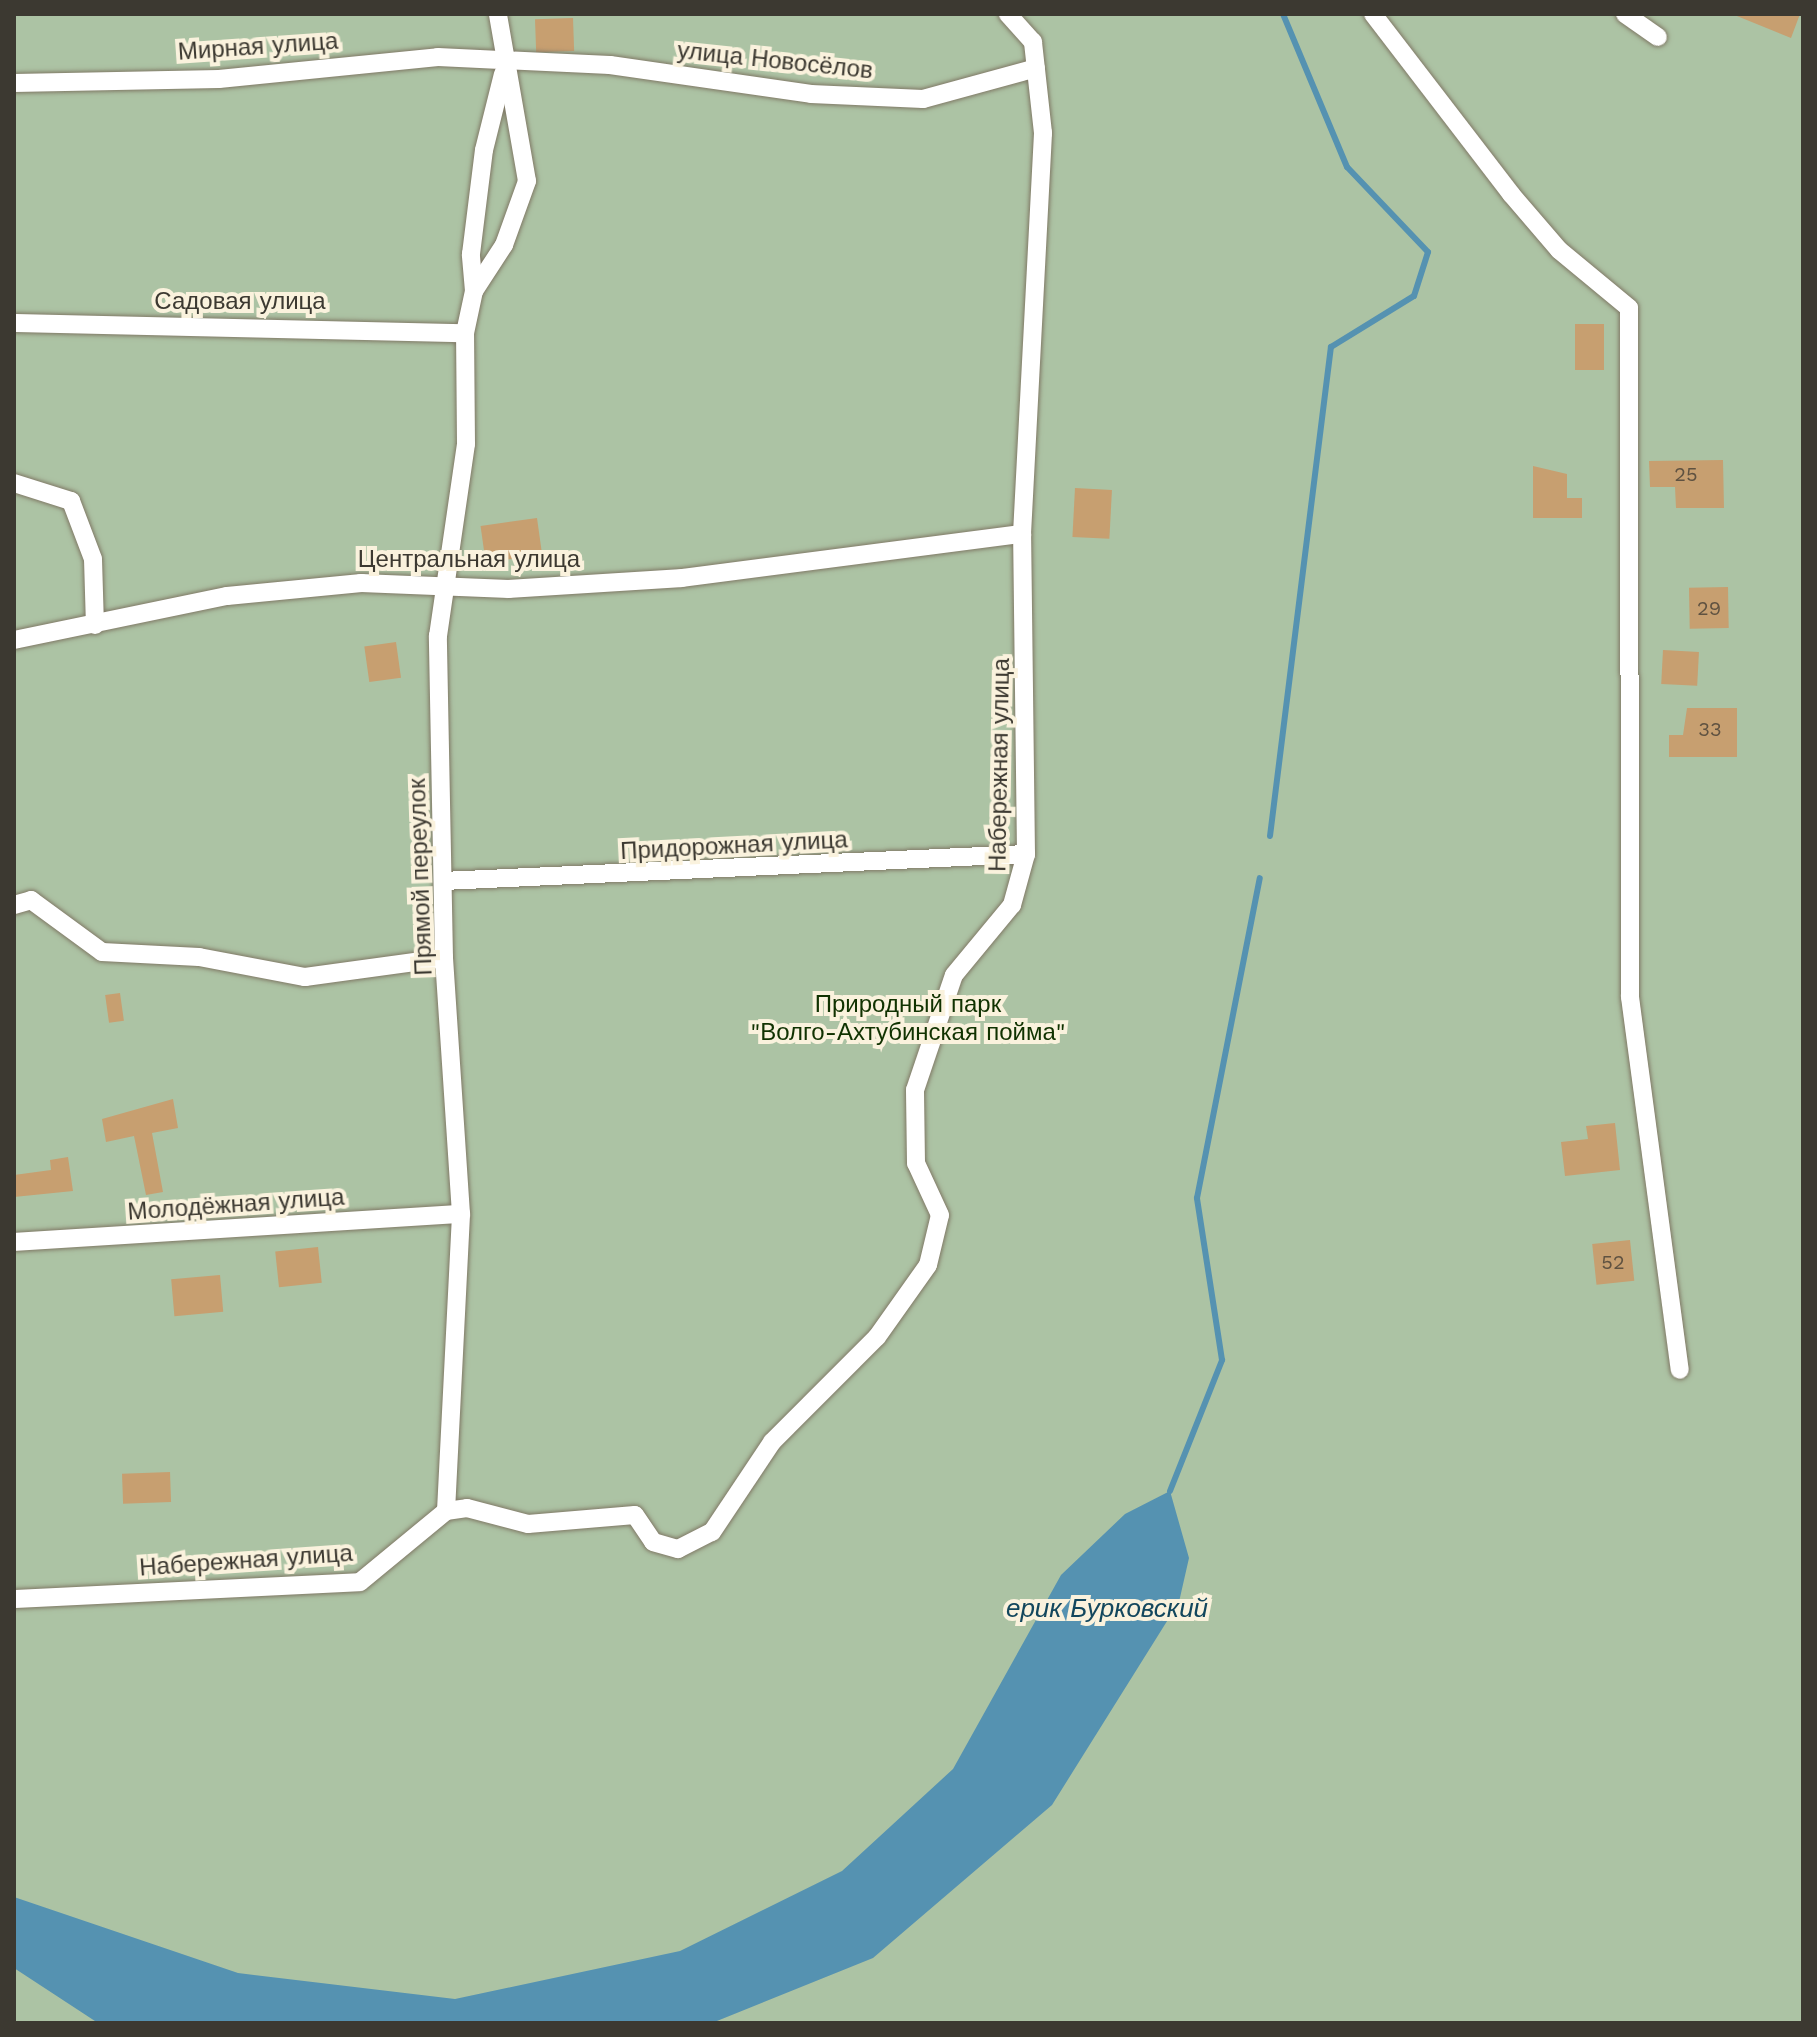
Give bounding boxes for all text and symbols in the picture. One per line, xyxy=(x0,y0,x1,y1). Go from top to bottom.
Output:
street label: Мирная улица xyxy=(177,27,339,67)
street label: улица Новосёлов xyxy=(676,36,874,86)
street label: Садовая улица xyxy=(154,288,326,316)
house number: 25 xyxy=(1674,462,1698,486)
street label: Центральная улица xyxy=(358,546,580,574)
house number: 29 xyxy=(1697,596,1721,620)
street label: Набережная улица xyxy=(984,658,1016,872)
house number: 33 xyxy=(1698,717,1722,741)
street label: Прямой переулок xyxy=(403,778,439,976)
street label: Придорожная улица xyxy=(620,826,848,866)
park label: Природный парк "Волго-Ахтубинская пойма" xyxy=(751,991,1065,1047)
street label: Молодёжная улица xyxy=(127,1183,345,1227)
house number: 52 xyxy=(1601,1250,1625,1274)
street label: Набережная улица xyxy=(138,1539,354,1583)
water label: ерик Бурковский xyxy=(1006,1593,1208,1625)

